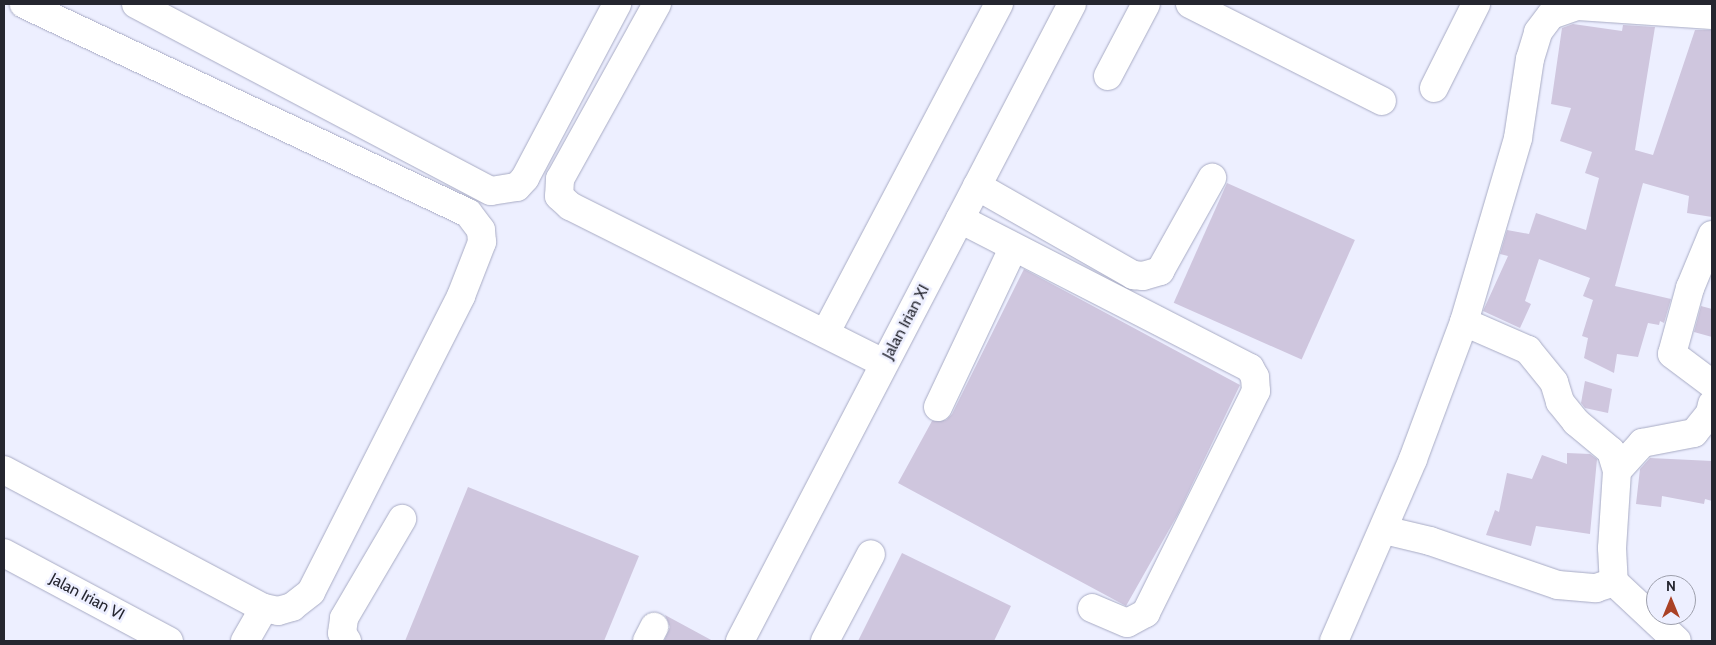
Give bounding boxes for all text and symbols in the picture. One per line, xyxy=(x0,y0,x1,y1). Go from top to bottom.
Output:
street label: Jalan Irian XI xyxy=(878,281,934,363)
street label: Jalan Irian VI xyxy=(46,569,128,625)
north arrow xyxy=(1646,575,1696,625)
text: N xyxy=(1666,577,1676,595)

